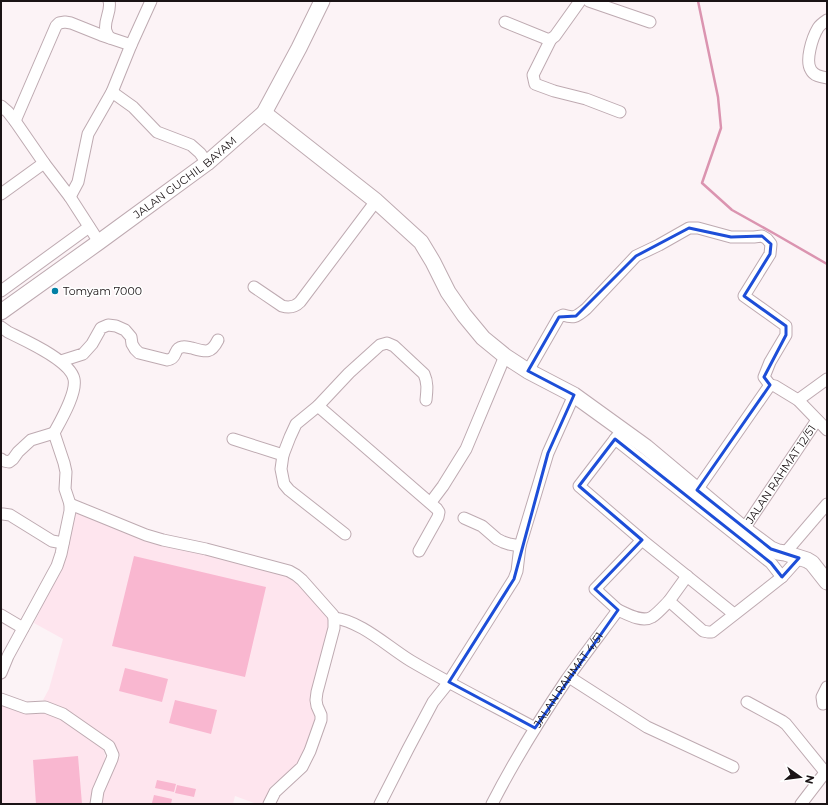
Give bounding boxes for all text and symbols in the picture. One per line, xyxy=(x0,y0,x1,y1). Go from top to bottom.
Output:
street label: JALAN GUCHIL BAYAM xyxy=(130,133,240,222)
place label: Tomyam 7000 xyxy=(63,284,142,298)
marker: Tomyam 7000 xyxy=(50,286,60,296)
street label: JALAN RAHMAT 12/51 xyxy=(742,422,819,527)
street label: JALAN RAHMAT 4/51 xyxy=(530,629,606,731)
north arrow xyxy=(780,757,820,797)
text: N xyxy=(802,773,818,785)

